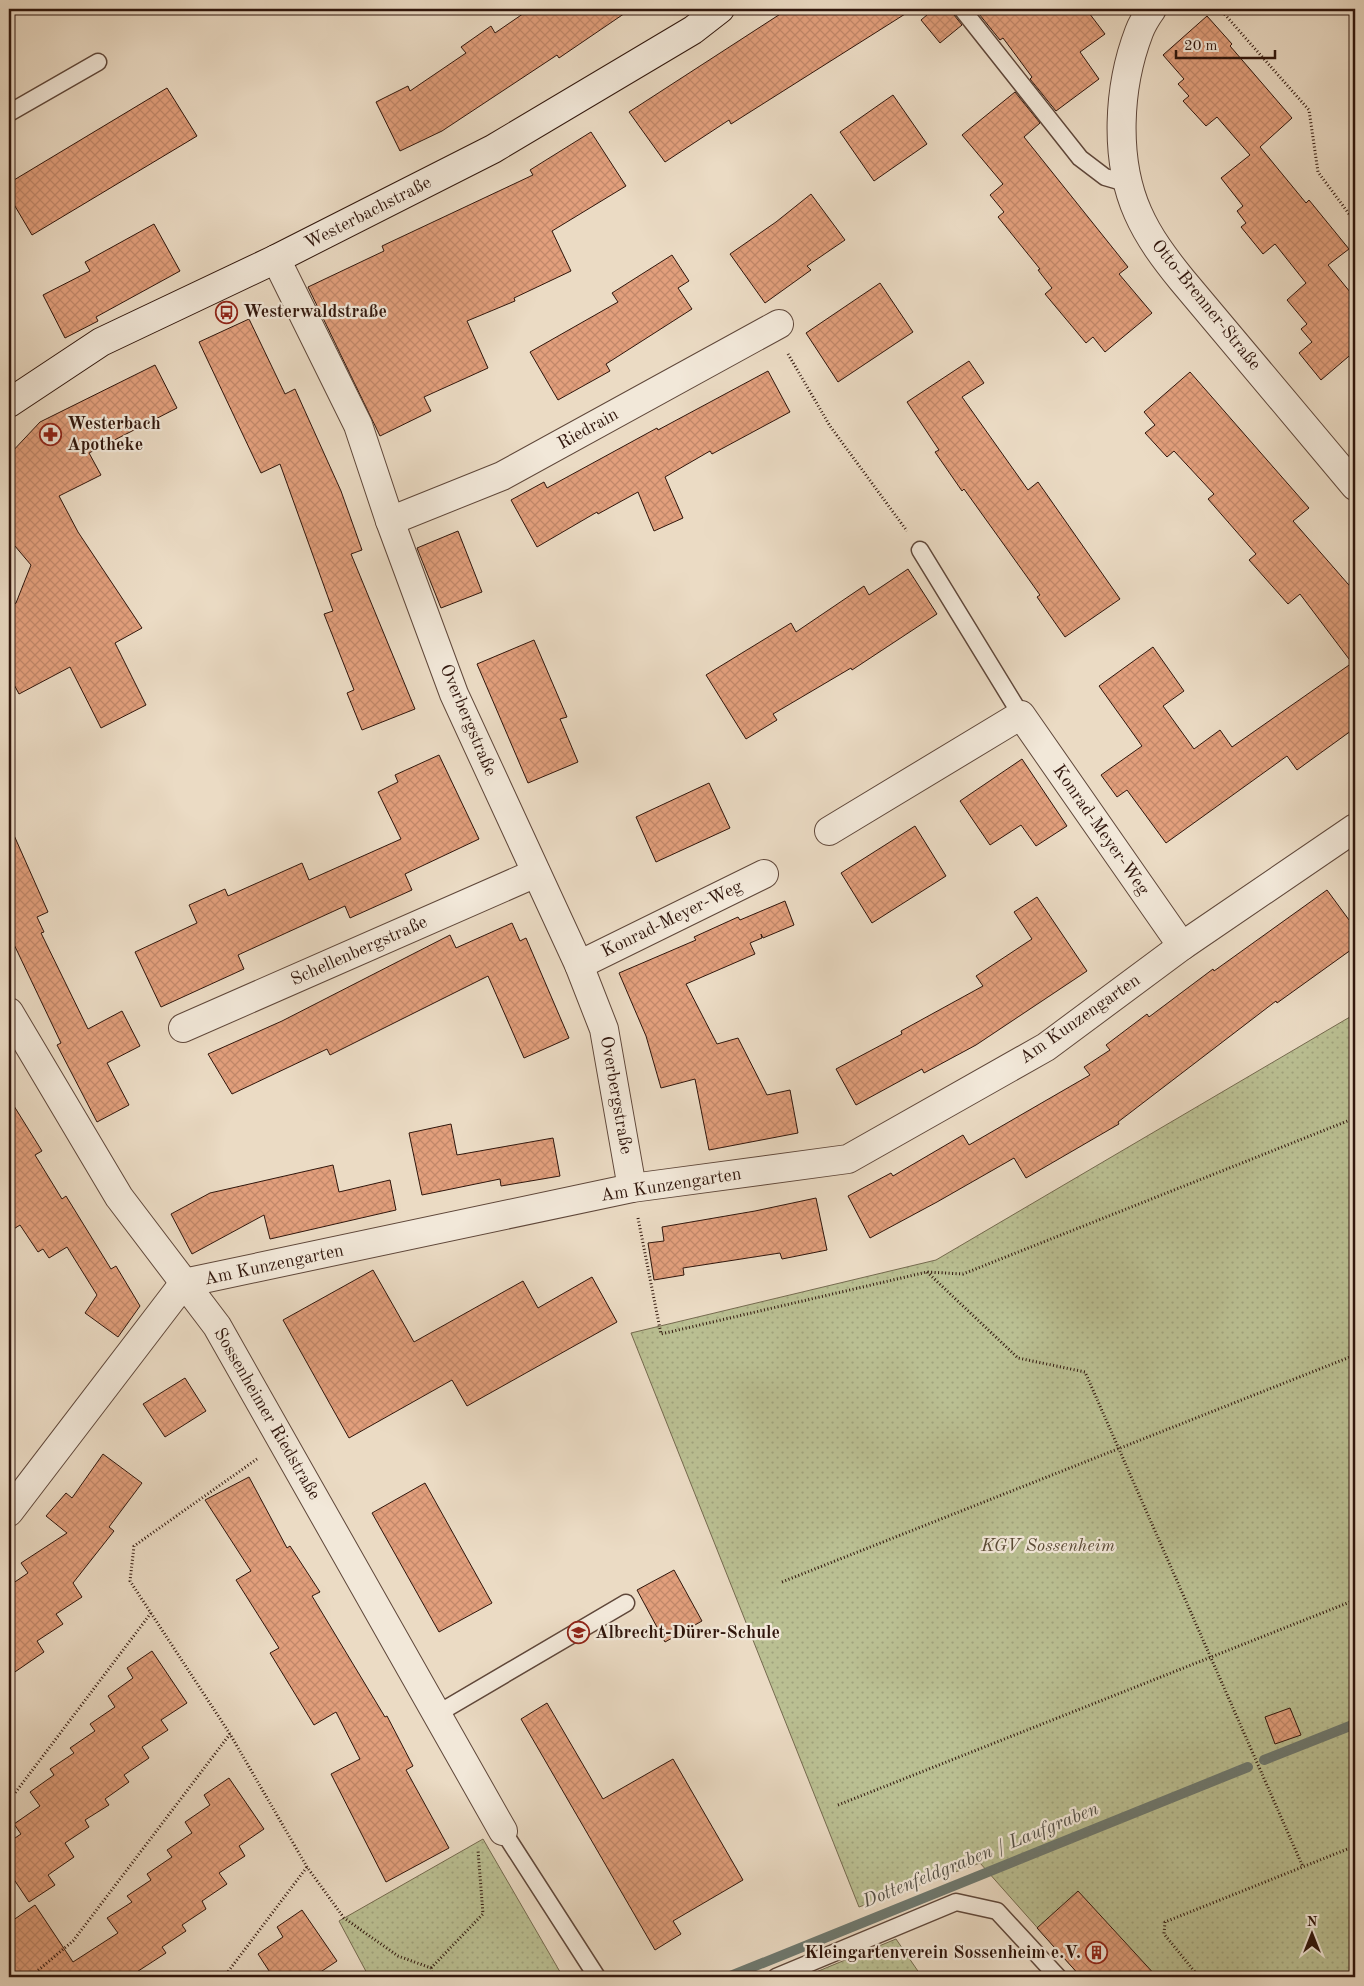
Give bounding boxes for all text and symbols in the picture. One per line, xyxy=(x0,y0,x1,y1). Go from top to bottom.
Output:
scale bar xyxy=(1176,28,1275,60)
text: 20 m xyxy=(1184,39,1218,54)
street label: Westerbachstraße xyxy=(302,173,434,253)
street label: Otto-Brenner-Straße xyxy=(1148,236,1264,374)
bus stop icon: Westerwaldstraße xyxy=(215,300,239,324)
place label: Westerwaldstraße xyxy=(243,303,387,321)
street label: Riedrain xyxy=(555,405,622,453)
place label: Westerbach Apotheke xyxy=(67,415,161,454)
pharmacy icon: Westerbach Apotheke xyxy=(39,422,63,446)
street label: Overbergstraße xyxy=(436,661,500,779)
street label: Konrad-Meyer-Weg xyxy=(1049,762,1153,899)
street label: Konrad-Meyer-Weg xyxy=(599,877,746,961)
street label: Schellenbergstraße xyxy=(288,913,430,989)
street label: Am Kunzengarten xyxy=(1017,971,1144,1067)
street label: Overbergstraße xyxy=(597,1035,635,1155)
street label: Am Kunzengarten xyxy=(599,1165,743,1205)
street label: Am Kunzengarten xyxy=(203,1241,346,1289)
street label: Sossenheimer Riedstraße xyxy=(210,1325,324,1503)
park label: KGV Sossenheim xyxy=(980,1537,1116,1555)
school or university icon: Albrecht-Dürer-Schule xyxy=(567,1621,591,1645)
place label: Albrecht-Dürer-Schule xyxy=(595,1624,780,1642)
water label: Dottenfeldgraben / Laufgraben xyxy=(859,1800,1102,1913)
north arrow xyxy=(1286,1908,1336,1958)
text: N xyxy=(1307,1915,1318,1929)
building icon: Kleingartenverein Sossenheim e.V. xyxy=(1085,1941,1109,1965)
place label: Kleingartenverein Sossenheim e.V. xyxy=(804,1944,1081,1962)

